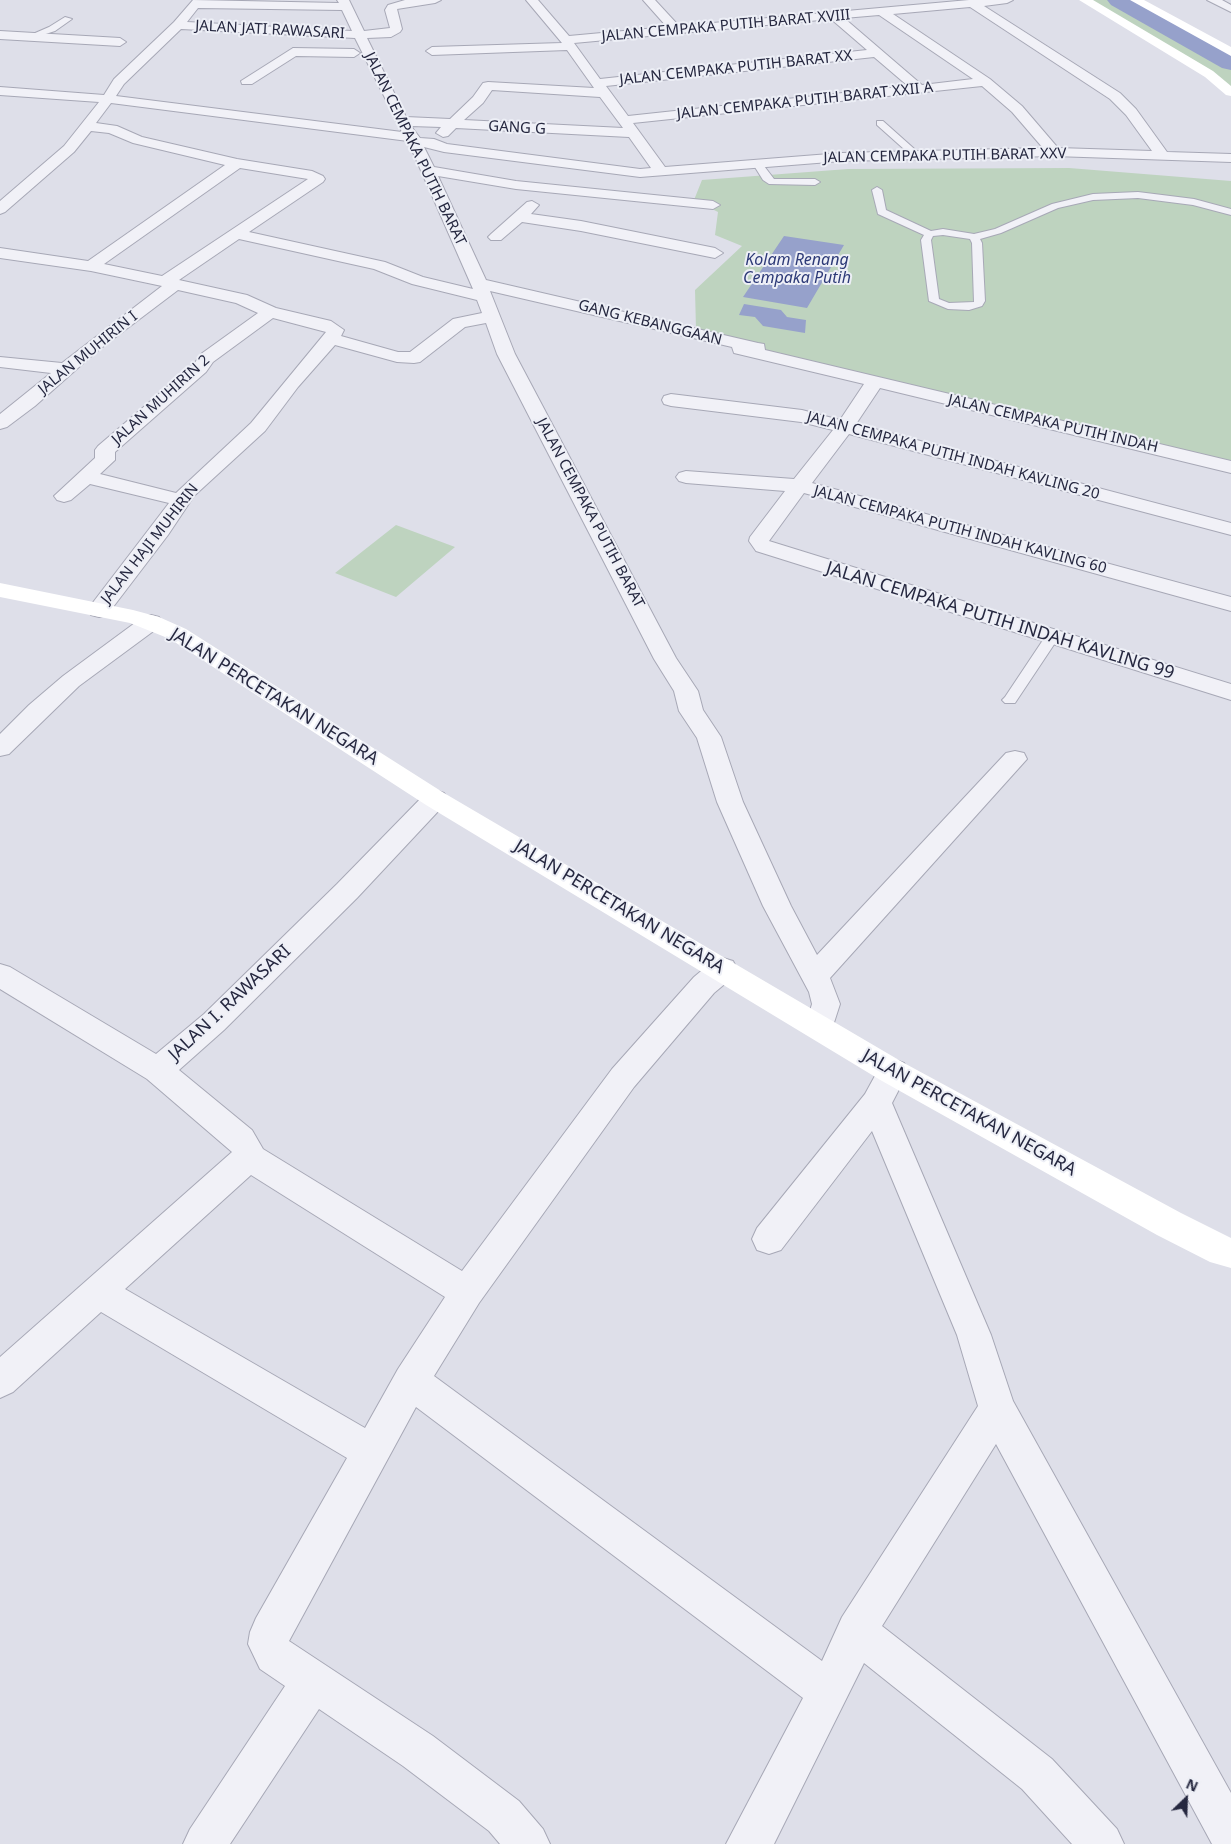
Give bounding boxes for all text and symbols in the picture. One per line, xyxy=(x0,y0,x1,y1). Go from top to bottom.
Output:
street label: JALAN CEMPAKA PUTIH BARAT XVIII xyxy=(601,6,851,46)
street label: JALAN JATI RAWASARI xyxy=(195,17,345,43)
street label: JALAN CEMPAKA PUTIH BARAT XX xyxy=(619,47,853,89)
street label: JALAN CEMPAKA PUTIH BARAT xyxy=(360,50,470,248)
street label: JALAN CEMPAKA PUTIH BARAT XXII A xyxy=(676,79,934,123)
street label: GANG G xyxy=(488,118,546,138)
street label: JALAN CEMPAKA PUTIH BARAT XXV xyxy=(823,145,1067,167)
water label: Kolam Renang Cempaka Putih xyxy=(743,250,851,288)
street label: GANG KEBANGGAAN xyxy=(576,296,724,350)
street label: JALAN MUHIRIN I xyxy=(35,308,141,398)
street label: JALAN MUHIRIN 2 xyxy=(108,351,214,449)
street label: JALAN CEMPAKA PUTIH INDAH xyxy=(946,391,1160,457)
street label: JALAN CEMPAKA PUTIH INDAH KAVLING 20 xyxy=(805,408,1101,504)
street label: JALAN CEMPAKA PUTIH BARAT xyxy=(532,415,648,611)
street label: JALAN HAJI MUHIRIN xyxy=(97,480,203,608)
street label: JALAN CEMPAKA PUTIH INDAH KAVLING 60 xyxy=(812,482,1108,578)
street label: JALAN CEMPAKA PUTIH INDAH KAVLING 99 xyxy=(823,558,1177,684)
street label: JALAN PERCETAKAN NEGARA xyxy=(166,624,382,770)
street label: JALAN PERCETAKAN NEGARA xyxy=(510,836,728,978)
street label: JALAN I. RAWASARI xyxy=(164,941,296,1065)
street label: JALAN PERCETAKAN NEGARA xyxy=(858,1045,1080,1181)
north arrow xyxy=(1161,1774,1211,1824)
text: N xyxy=(1183,1774,1201,1796)

